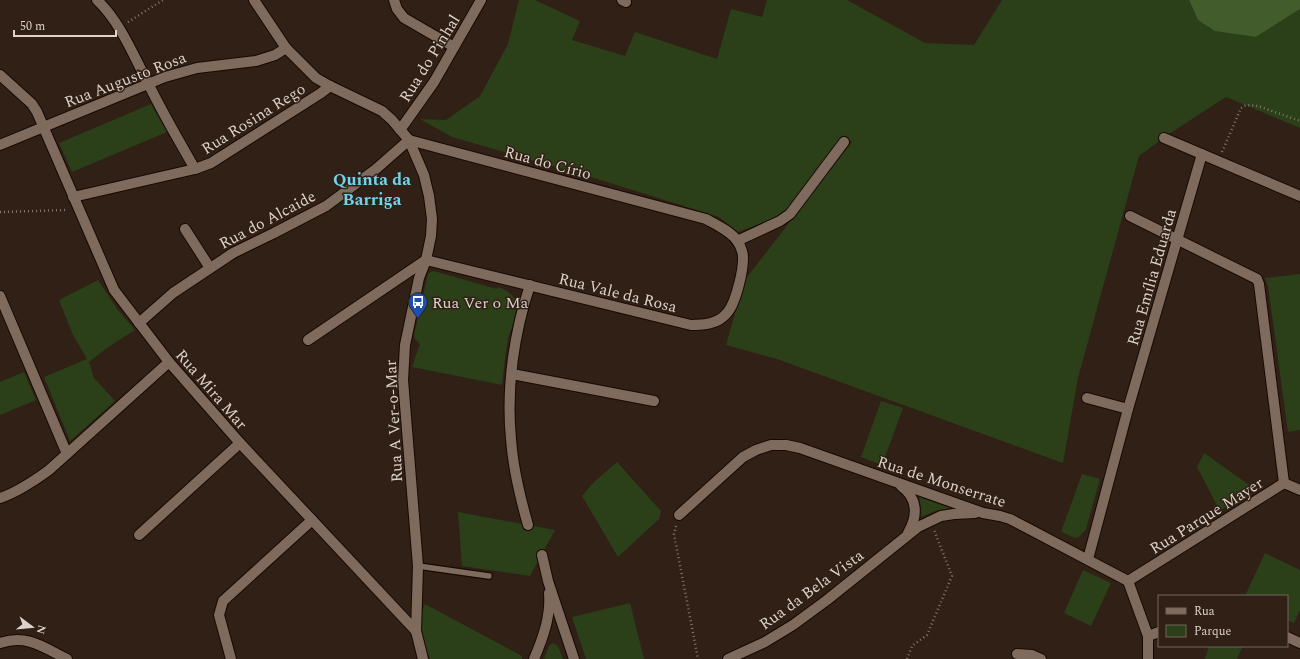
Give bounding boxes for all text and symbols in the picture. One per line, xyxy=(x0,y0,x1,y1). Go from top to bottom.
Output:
street label: Rua do Pinhal xyxy=(393,10,466,107)
scale bar xyxy=(14,12,116,38)
text: 50 m xyxy=(20,17,45,36)
street label: Rua Augusto Rosa xyxy=(61,46,190,114)
street label: Rua Rosina Rego xyxy=(197,77,310,161)
street label: Rua do Círio xyxy=(501,140,594,186)
district label: Quinta da Barriga xyxy=(333,167,411,213)
street label: Rua do Alcaide xyxy=(215,184,320,256)
street label: Rua Emília Eduarda xyxy=(1121,206,1183,349)
street label: Rua Vale da Rosa xyxy=(556,267,680,319)
bus stop icon: Rua Ver o Ma xyxy=(407,291,429,319)
place label: Rua Ver o Ma xyxy=(432,291,528,315)
street label: Rua Mira Mar xyxy=(170,344,253,435)
street label: Rua A Ver-o-Mar xyxy=(379,359,409,483)
street label: Rua de Monserrate xyxy=(874,450,1009,514)
street label: Rua Parque Mayer xyxy=(1145,471,1268,560)
street label: Rua da Bela Vista xyxy=(754,544,869,636)
legend xyxy=(1158,595,1288,647)
text: Rua xyxy=(1194,602,1215,621)
north arrow xyxy=(12,607,52,647)
text: Parque xyxy=(1194,622,1231,641)
text: N xyxy=(32,623,51,636)

